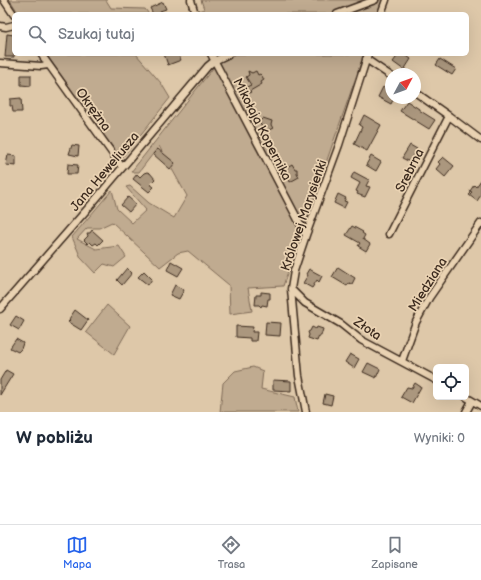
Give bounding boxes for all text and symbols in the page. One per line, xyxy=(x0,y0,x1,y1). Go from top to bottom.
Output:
search box xyxy=(12,12,469,56)
icon: search xyxy=(26,23,48,45)
text: Szukaj tutaj xyxy=(58,25,135,44)
north arrow xyxy=(385,68,421,104)
street label: Mikołaja Kopernika xyxy=(229,76,295,183)
street label: Okrężna xyxy=(72,85,114,134)
street label: Jana Heweliusza xyxy=(67,129,143,215)
street label: Srebrna xyxy=(392,146,428,195)
street label: Królowej Marysieńki xyxy=(277,158,330,273)
street label: Miedziana xyxy=(405,255,451,315)
street label: Złota xyxy=(350,313,384,344)
map controls xyxy=(433,364,469,400)
button: locate xyxy=(433,364,469,400)
text: W pobliżu xyxy=(16,428,93,448)
text: Wyniki: 0 xyxy=(414,430,465,446)
tab: Mapa xyxy=(63,534,91,571)
tab: Trasa xyxy=(218,534,245,571)
tab: Zapisane xyxy=(372,534,418,571)

